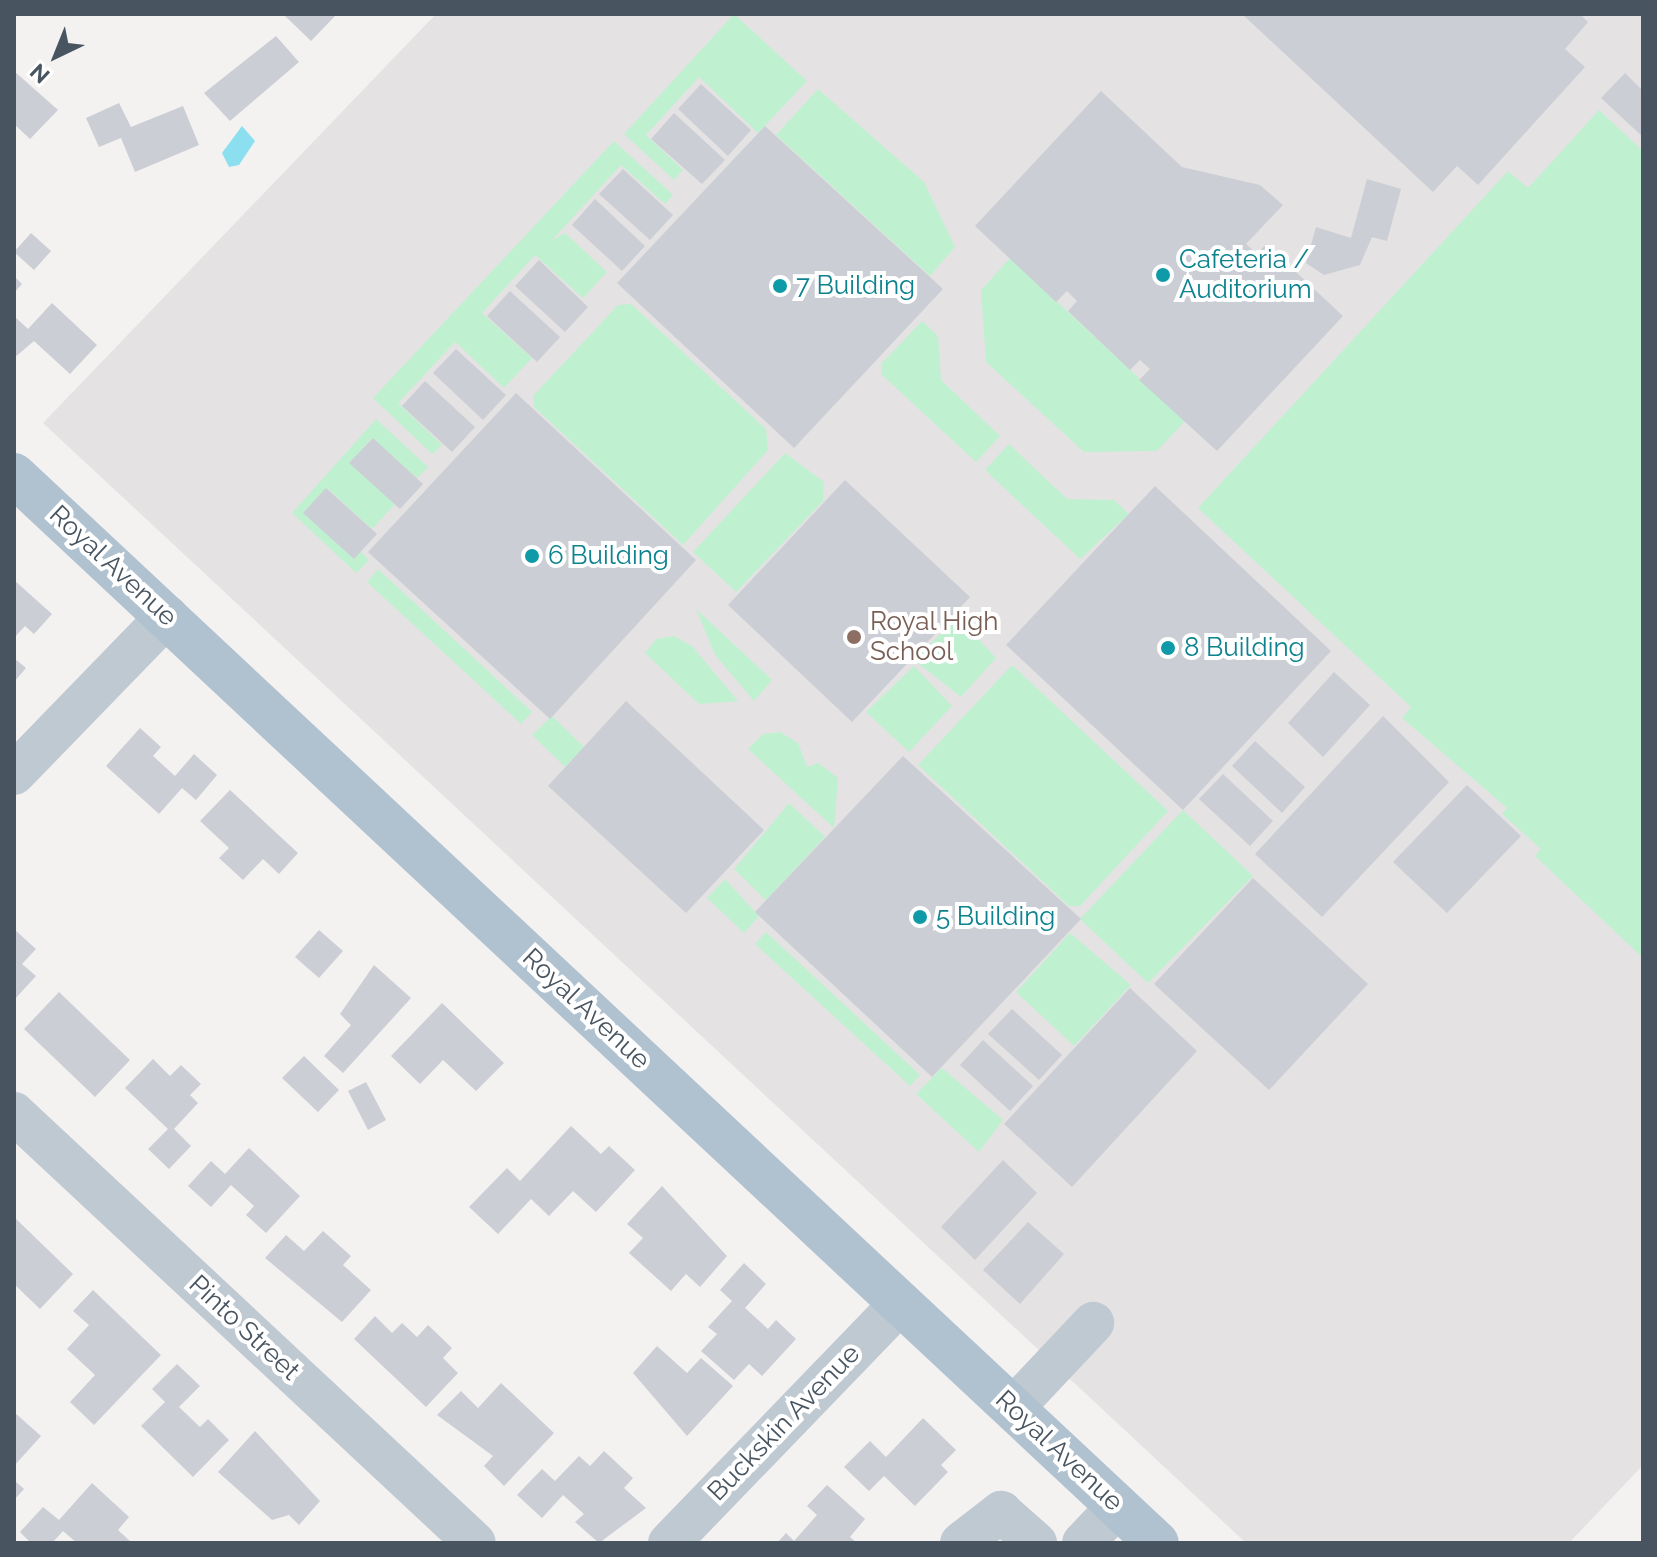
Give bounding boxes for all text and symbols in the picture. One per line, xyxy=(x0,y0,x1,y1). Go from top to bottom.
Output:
north arrow xyxy=(16,16,96,96)
text: N xyxy=(25,58,55,89)
place label: Cafeteria / Auditorium xyxy=(1179,244,1312,306)
marker: Cafeteria / Auditorium xyxy=(1154,266,1172,284)
place label: 7 Building xyxy=(796,270,915,302)
marker: 7 Building xyxy=(771,277,789,295)
street label: Royal Avenue xyxy=(42,499,184,633)
place label: 6 Building xyxy=(548,540,669,572)
marker: 6 Building xyxy=(523,547,541,565)
place label: Royal High School xyxy=(870,606,999,668)
marker: Royal High School xyxy=(845,628,863,646)
place label: 8 Building xyxy=(1184,632,1305,664)
marker: 8 Building xyxy=(1159,639,1177,657)
place label: 5 Building xyxy=(936,901,1055,933)
marker: 5 Building xyxy=(911,908,929,926)
street label: Royal Avenue xyxy=(515,942,657,1076)
street label: Pinto Street xyxy=(182,1269,306,1387)
street label: Buckskin Avenue xyxy=(701,1338,867,1508)
street label: Royal Avenue xyxy=(988,1384,1130,1518)

